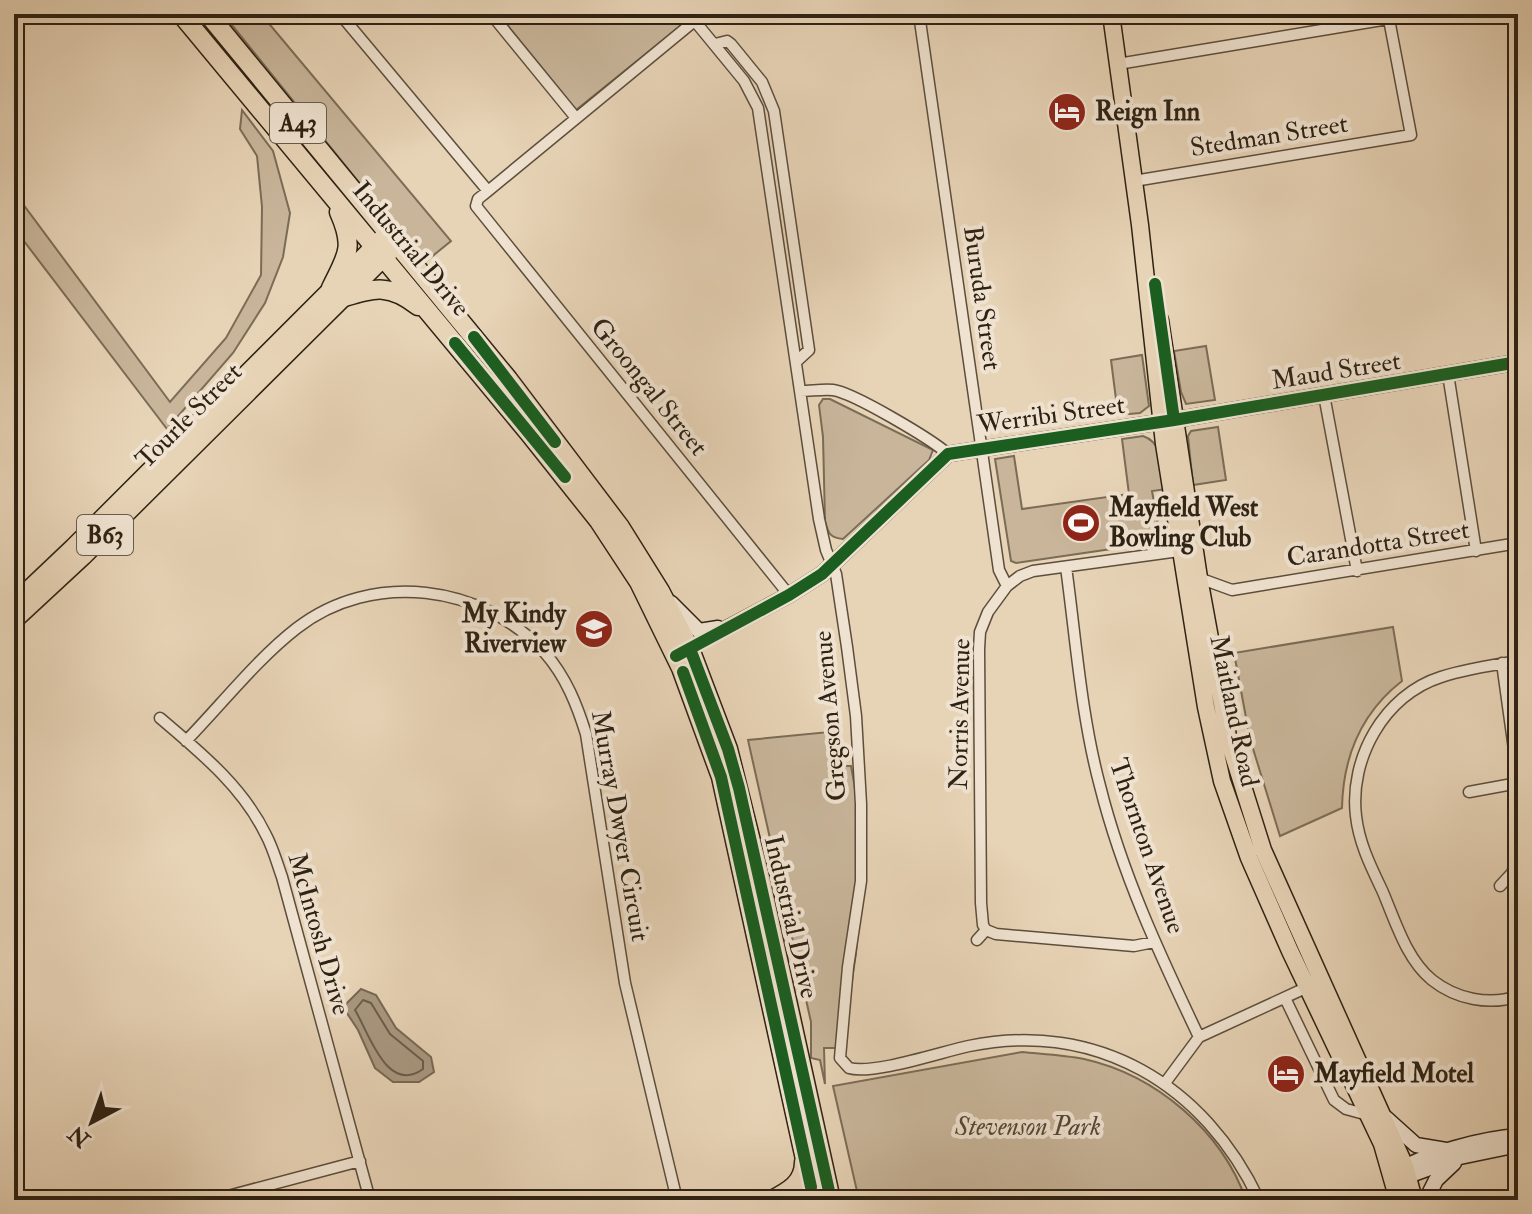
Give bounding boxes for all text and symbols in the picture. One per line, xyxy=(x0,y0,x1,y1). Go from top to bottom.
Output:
hotel icon: Reign Inn xyxy=(1046,91,1088,133)
place label: Reign Inn xyxy=(1095,96,1201,129)
road number: A43 xyxy=(270,103,326,143)
street label: Stedman Street xyxy=(1188,108,1350,164)
street label: Industrial Drive xyxy=(345,175,477,323)
street label: Buruda Street xyxy=(956,224,1008,372)
street label: Groongal Street xyxy=(584,312,714,462)
street label: Maud Street xyxy=(1269,345,1403,397)
street label: Tourle Street xyxy=(129,356,249,476)
street label: Werribi Street xyxy=(974,389,1127,441)
place label: Mayfield West Bowling Club xyxy=(1108,492,1259,555)
sports icon: Mayfield West Bowling Club xyxy=(1060,502,1102,544)
street label: Carandotta Street xyxy=(1284,514,1472,574)
road number: B63 xyxy=(77,515,133,555)
place label: My Kindy Riverview xyxy=(461,598,568,660)
school or university icon: My Kindy Riverview xyxy=(573,608,615,650)
street label: Gregson Avenue xyxy=(807,629,853,802)
street label: Maitland Road xyxy=(1202,632,1266,790)
street label: Norris Avenue xyxy=(943,638,977,790)
street label: Murray Dwyer Circuit xyxy=(584,708,656,944)
street label: Thornton Avenue xyxy=(1102,754,1192,938)
street label: Industrial Drive xyxy=(757,832,825,1002)
street label: McIntosh Drive xyxy=(281,849,357,1019)
hotel icon: Mayfield Motel xyxy=(1265,1053,1307,1095)
place label: Mayfield Motel xyxy=(1313,1058,1474,1091)
north arrow xyxy=(52,1082,132,1162)
park label: Stevenson Park xyxy=(954,1111,1101,1143)
text: N xyxy=(63,1119,97,1154)

